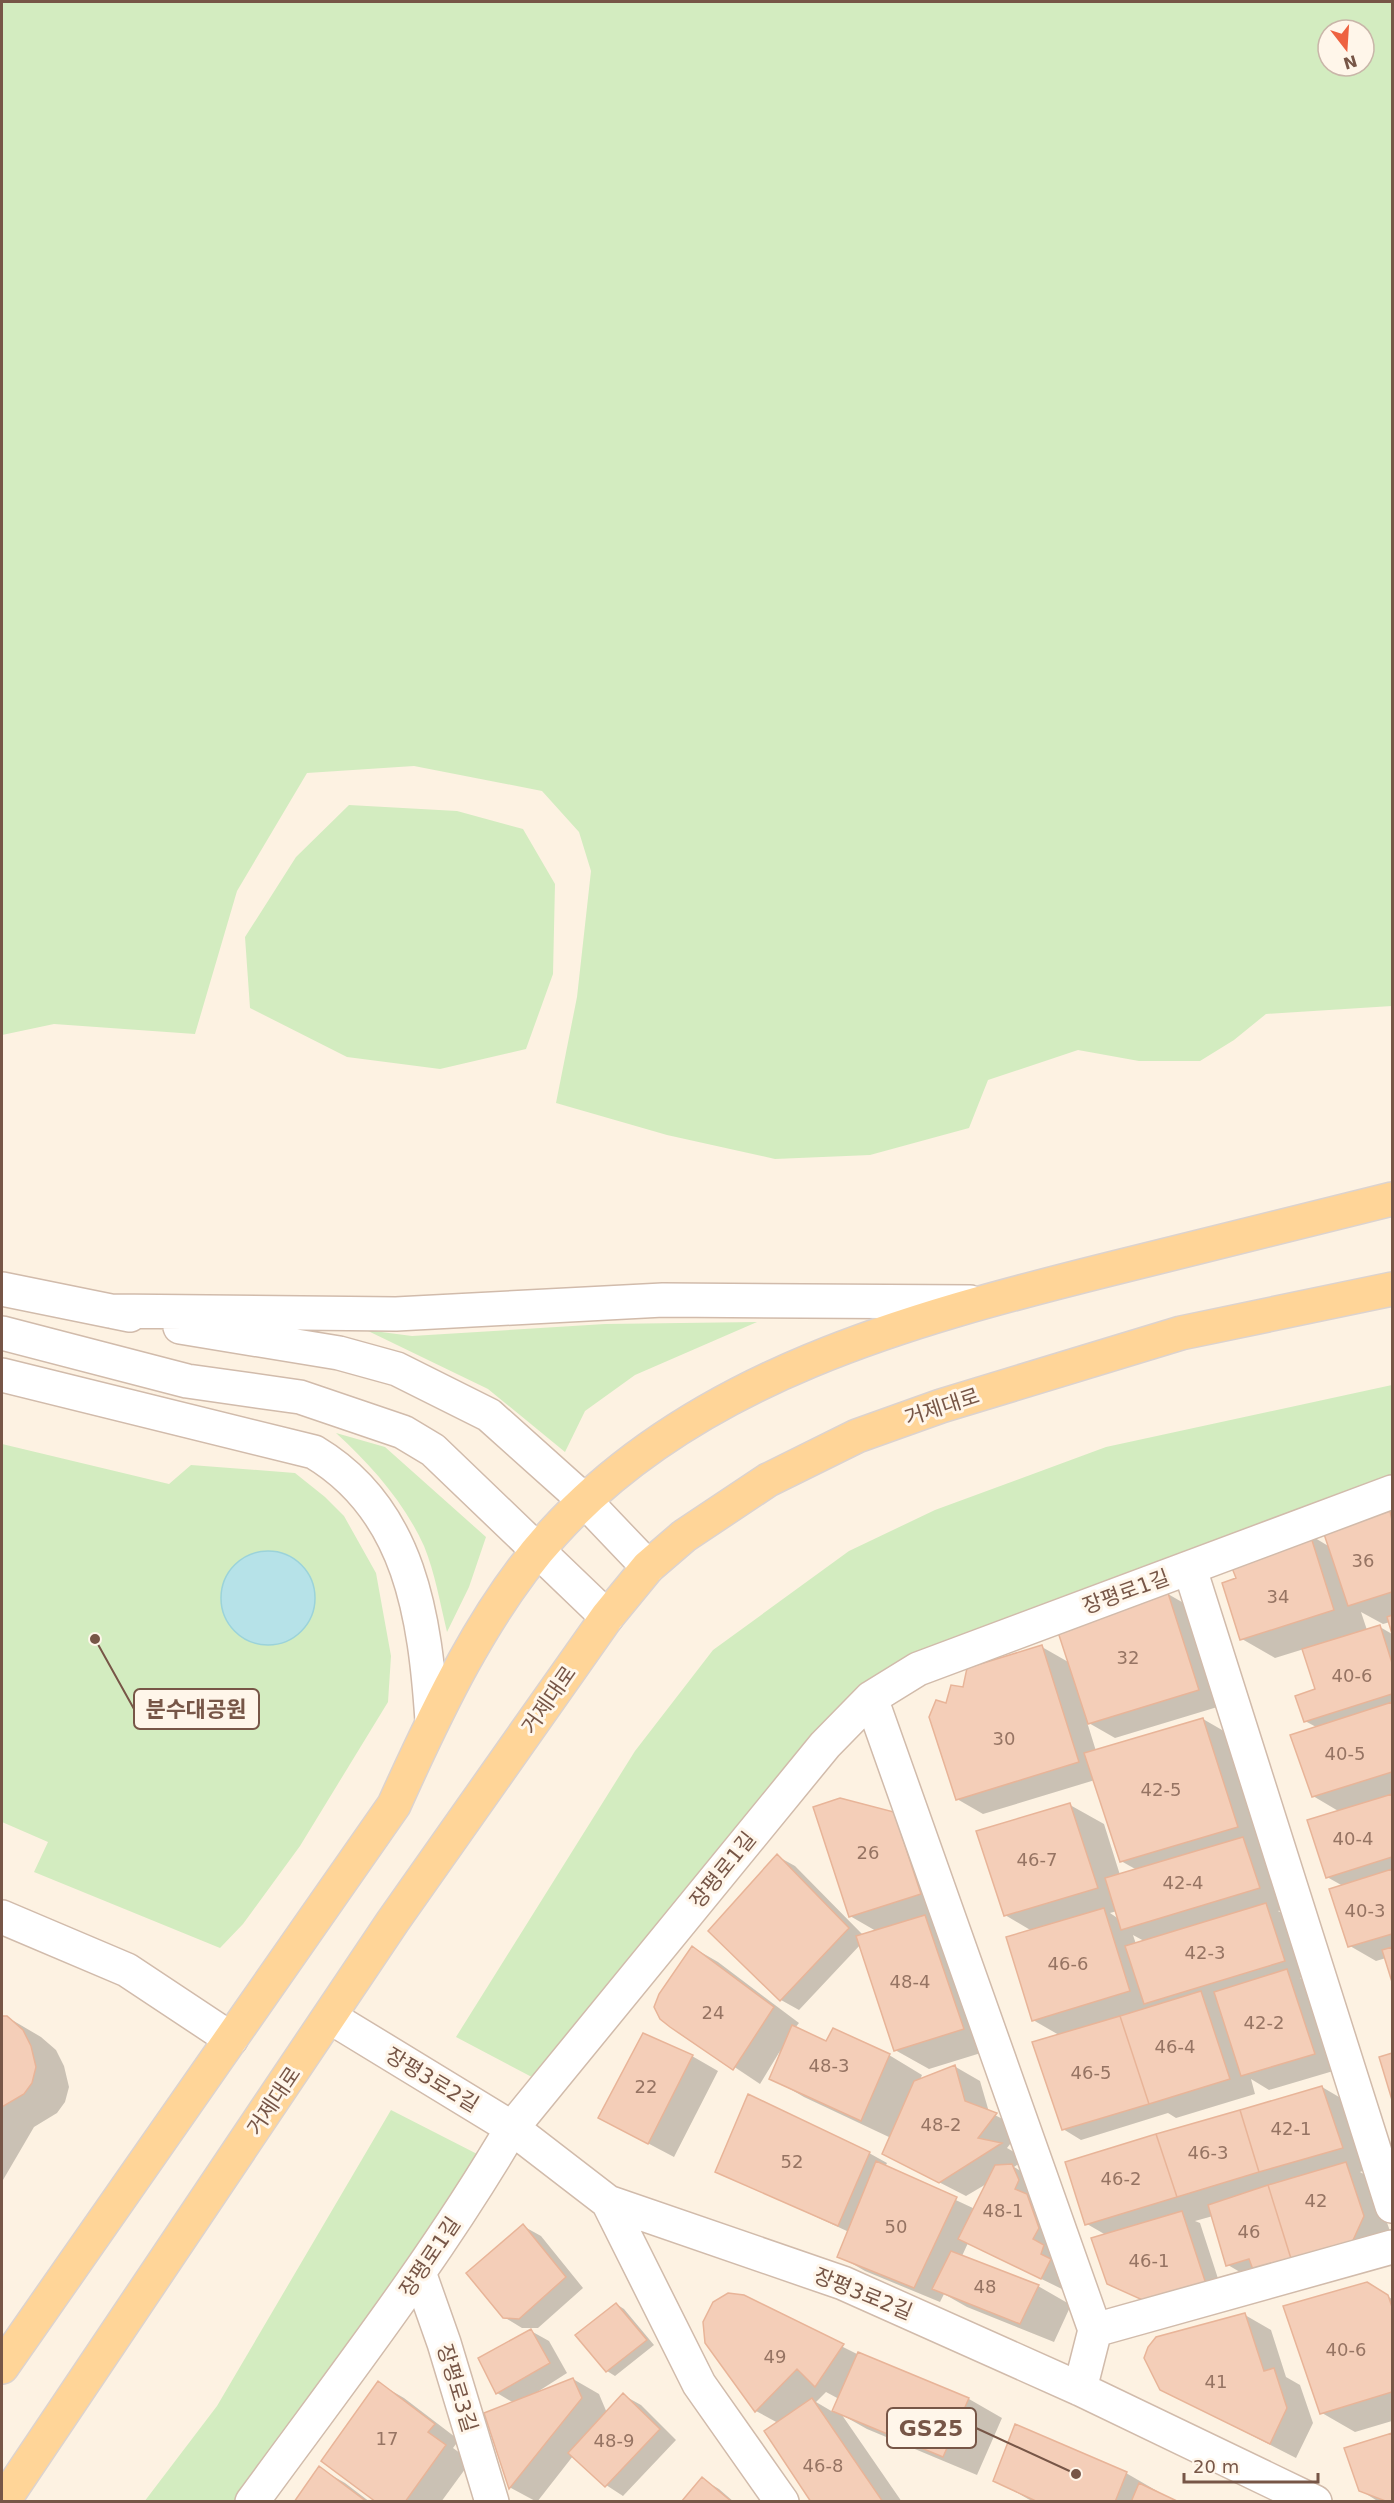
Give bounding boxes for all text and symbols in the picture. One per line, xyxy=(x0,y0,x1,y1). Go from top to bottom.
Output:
north arrow xyxy=(1316,18,1376,78)
text: N xyxy=(1341,51,1359,73)
street label: 거제대로 xyxy=(902,1384,982,1430)
house number: 36 xyxy=(1352,1550,1374,1571)
street label: 장평로1길 xyxy=(1079,1565,1173,1619)
house number: 34 xyxy=(1267,1586,1289,1607)
house number: 32 xyxy=(1117,1647,1139,1668)
street label: 거제대로 xyxy=(517,1661,581,1739)
house number: 40-6 xyxy=(1332,1665,1372,1686)
callout: 분수대공원 xyxy=(134,1689,259,1729)
text: 분수대공원 xyxy=(145,1697,247,1722)
house number: 30 xyxy=(993,1728,1015,1749)
house number: 40-5 xyxy=(1325,1743,1365,1764)
house number: 42-5 xyxy=(1141,1779,1181,1800)
street label: 장평로1길 xyxy=(685,1827,761,1913)
house number: 40-4 xyxy=(1333,1828,1373,1849)
house number: 26 xyxy=(857,1842,879,1863)
house number: 46-7 xyxy=(1017,1849,1057,1870)
house number: 42-4 xyxy=(1163,1872,1203,1893)
house number: 40-3 xyxy=(1345,1900,1385,1921)
house number: 42-3 xyxy=(1185,1942,1225,1963)
house number: 46-6 xyxy=(1048,1953,1088,1974)
house number: 48-4 xyxy=(890,1971,930,1992)
house number: 24 xyxy=(702,2002,724,2023)
house number: 42-2 xyxy=(1244,2012,1284,2033)
house number: 46-4 xyxy=(1155,2036,1195,2057)
street label: 장평3로2길 xyxy=(381,2043,483,2117)
house number: 48-3 xyxy=(809,2055,849,2076)
street label: 거제대로 xyxy=(242,2062,306,2140)
house number: 46-5 xyxy=(1071,2062,1111,2083)
house number: 22 xyxy=(635,2076,657,2097)
house number: 48-2 xyxy=(921,2114,961,2135)
house number: 42-1 xyxy=(1271,2118,1311,2139)
house number: 46-3 xyxy=(1188,2142,1228,2163)
house number: 52 xyxy=(781,2151,803,2172)
house number: 46-2 xyxy=(1101,2168,1141,2189)
house number: 42 xyxy=(1305,2190,1327,2211)
house number: 48-1 xyxy=(983,2200,1023,2221)
street label: 장평로1길 xyxy=(395,2213,465,2301)
house number: 50 xyxy=(885,2216,907,2237)
house number: 46 xyxy=(1238,2221,1260,2242)
house number: 46-1 xyxy=(1129,2250,1169,2271)
street label: 장평3로2길 xyxy=(810,2263,916,2325)
house number: 48 xyxy=(974,2276,996,2297)
house number: 40-6 xyxy=(1326,2339,1366,2360)
street label: 장평로3길 xyxy=(432,2341,482,2435)
house number: 49 xyxy=(764,2346,786,2367)
house number: 41 xyxy=(1205,2371,1227,2392)
callout: GS25 xyxy=(887,2408,976,2448)
text: GS25 xyxy=(899,2416,963,2441)
house number: 17 xyxy=(376,2428,398,2449)
house number: 48-9 xyxy=(594,2430,634,2451)
scale bar xyxy=(1184,2446,1318,2484)
house number: 46-8 xyxy=(803,2455,843,2476)
text: 20 m xyxy=(1193,2456,1239,2477)

